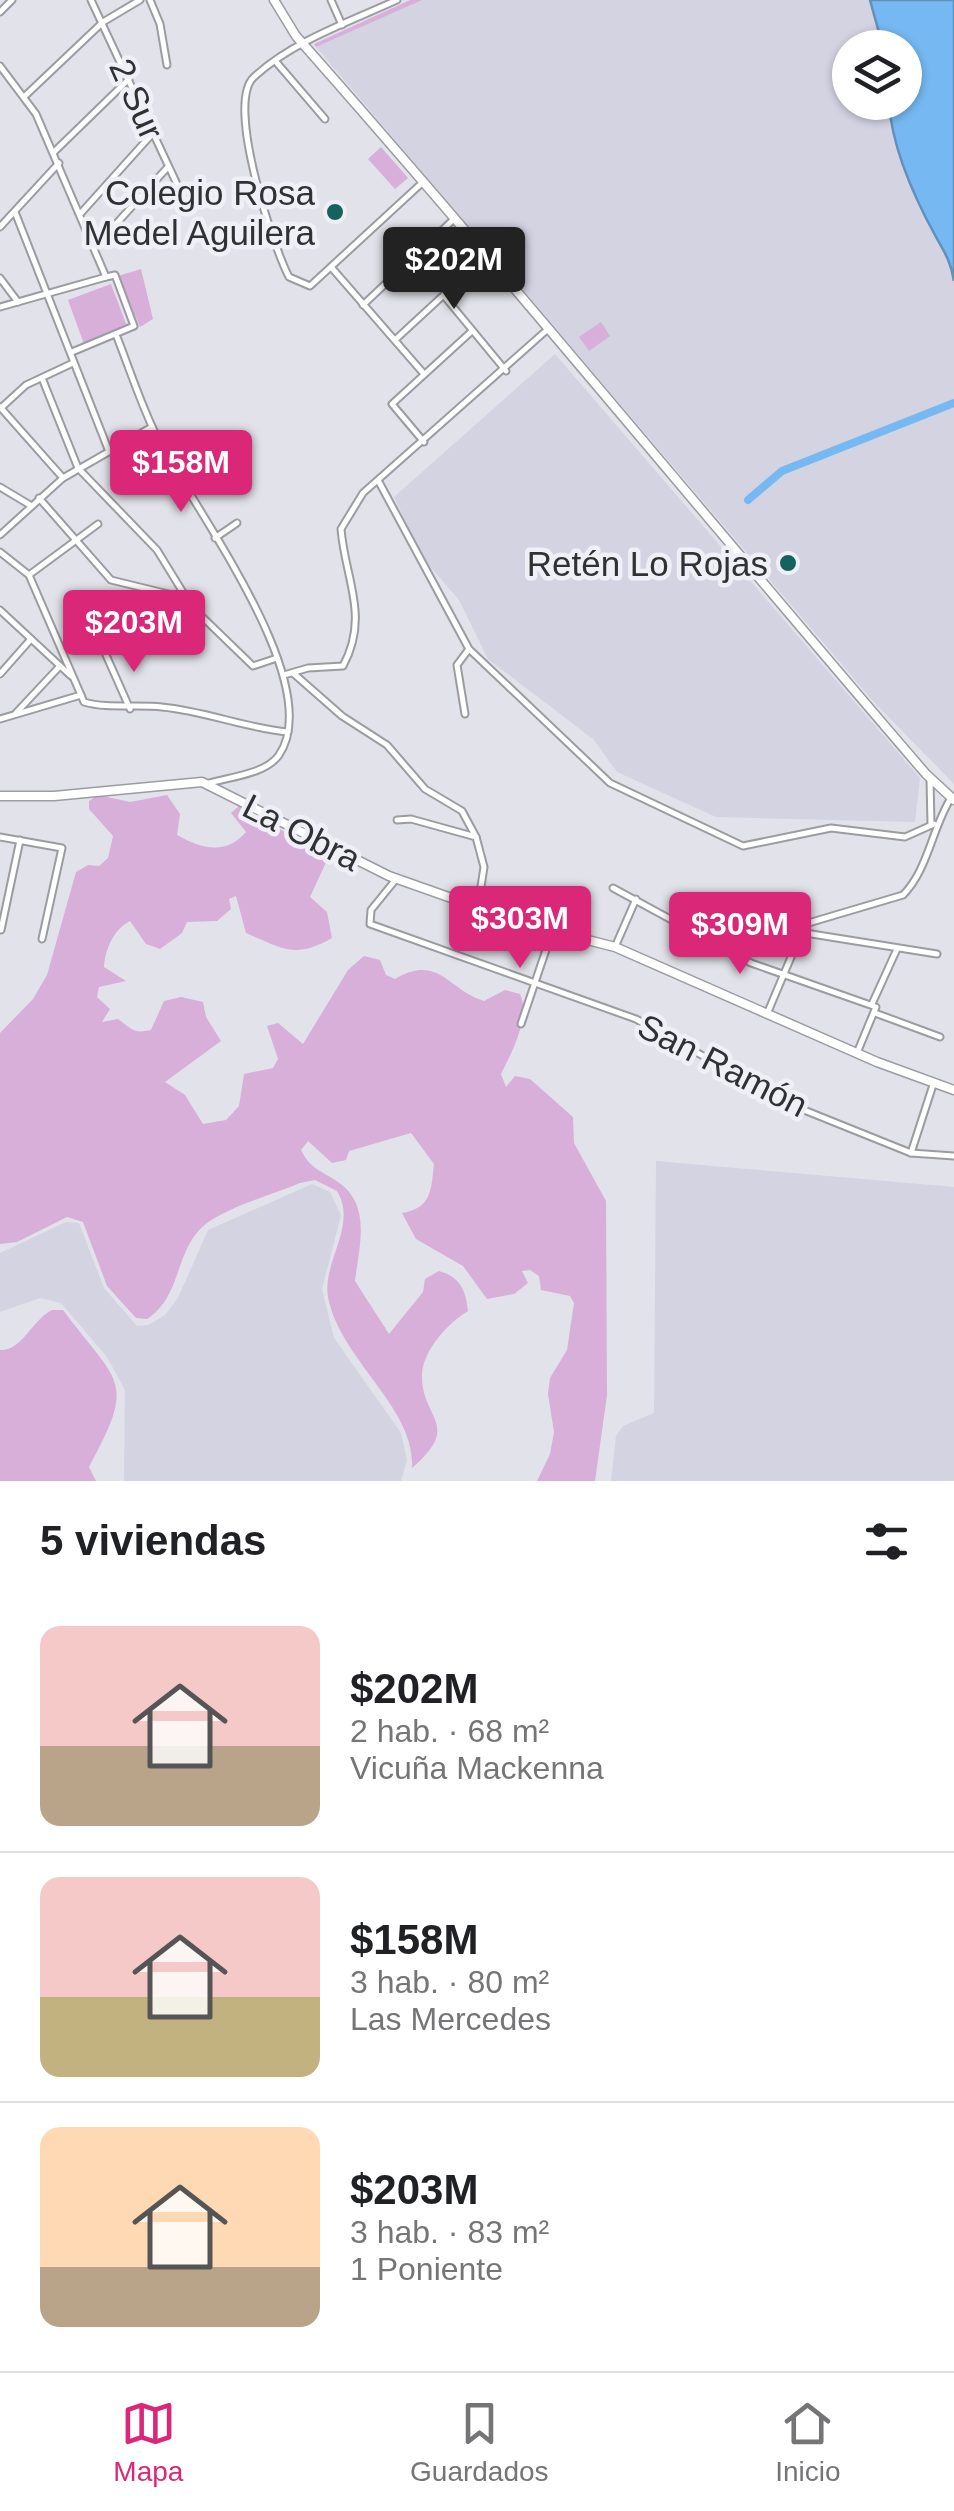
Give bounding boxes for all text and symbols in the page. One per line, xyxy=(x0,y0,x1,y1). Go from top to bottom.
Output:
map controls xyxy=(832,30,922,120)
button: layers xyxy=(832,30,922,120)
street label: 2 Sur xyxy=(102,53,172,145)
place label: Colegio Rosa Medel Aguilera xyxy=(83,173,316,252)
marker: Colegio Rosa Medel Aguilera xyxy=(324,201,346,223)
pin: $202M xyxy=(384,227,524,312)
text: $202M xyxy=(405,241,503,277)
pin: $158M xyxy=(111,430,251,515)
text: $158M xyxy=(132,444,230,480)
place label: Retén Lo Rojas xyxy=(527,544,768,583)
marker: Retén Lo Rojas xyxy=(777,552,799,574)
pin: $203M xyxy=(64,590,204,675)
text: $203M xyxy=(85,604,183,640)
street label: La Obra xyxy=(237,786,368,878)
pin: $303M xyxy=(450,886,590,971)
pin: $309M xyxy=(670,892,810,977)
text: $303M xyxy=(471,900,569,936)
text: $309M xyxy=(691,906,789,942)
street label: San Ramón xyxy=(632,1006,814,1124)
icon: filters xyxy=(859,1514,914,1569)
text: 5 viviendas xyxy=(40,1517,266,1564)
text: $202M xyxy=(350,1665,478,1712)
icon: home xyxy=(120,1666,240,1786)
text: 2 hab. · 68 m² xyxy=(350,1713,549,1749)
text: Vicuña Mackenna xyxy=(350,1750,604,1786)
text: $158M xyxy=(350,1916,478,1963)
icon: home xyxy=(120,1917,240,2037)
text: 3 hab. · 80 m² xyxy=(350,1964,549,2000)
text: Las Mercedes xyxy=(350,2001,551,2037)
text: $203M xyxy=(350,2166,478,2213)
icon: home xyxy=(120,2167,240,2287)
text: 3 hab. · 83 m² xyxy=(350,2214,549,2250)
text: 1 Poniente xyxy=(350,2251,503,2287)
tab: Mapa xyxy=(113,2396,183,2488)
tab: Guardados xyxy=(410,2396,549,2488)
tab: Inicio xyxy=(775,2396,841,2488)

